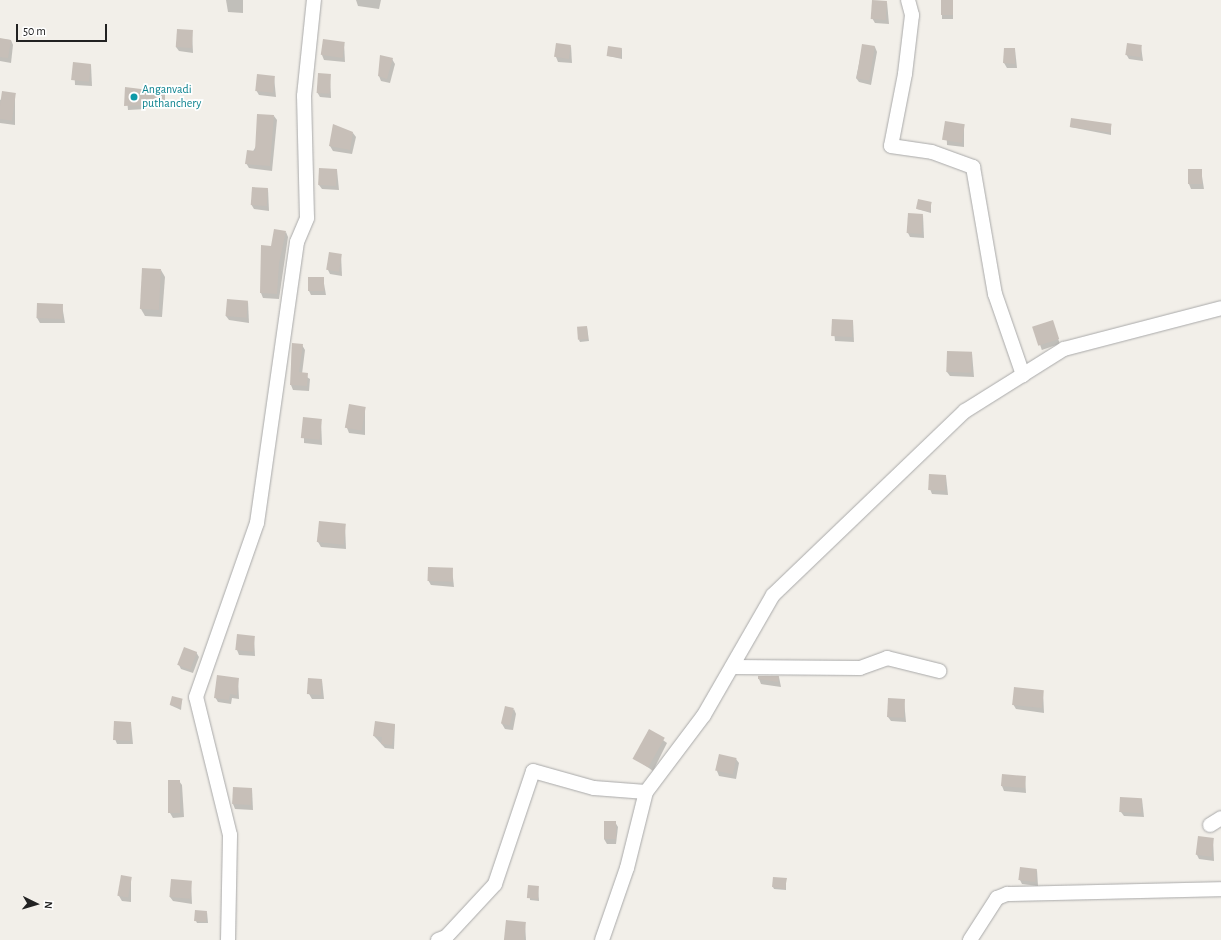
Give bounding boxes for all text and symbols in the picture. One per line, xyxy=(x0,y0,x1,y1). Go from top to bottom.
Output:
scale bar xyxy=(18,16,109,42)
text: 50 m xyxy=(23,25,46,37)
place label: Anganvadi puthanchery xyxy=(142,83,201,111)
marker: Anganvadi puthanchery xyxy=(129,92,139,102)
north arrow xyxy=(16,884,56,924)
text: N xyxy=(43,901,54,909)

